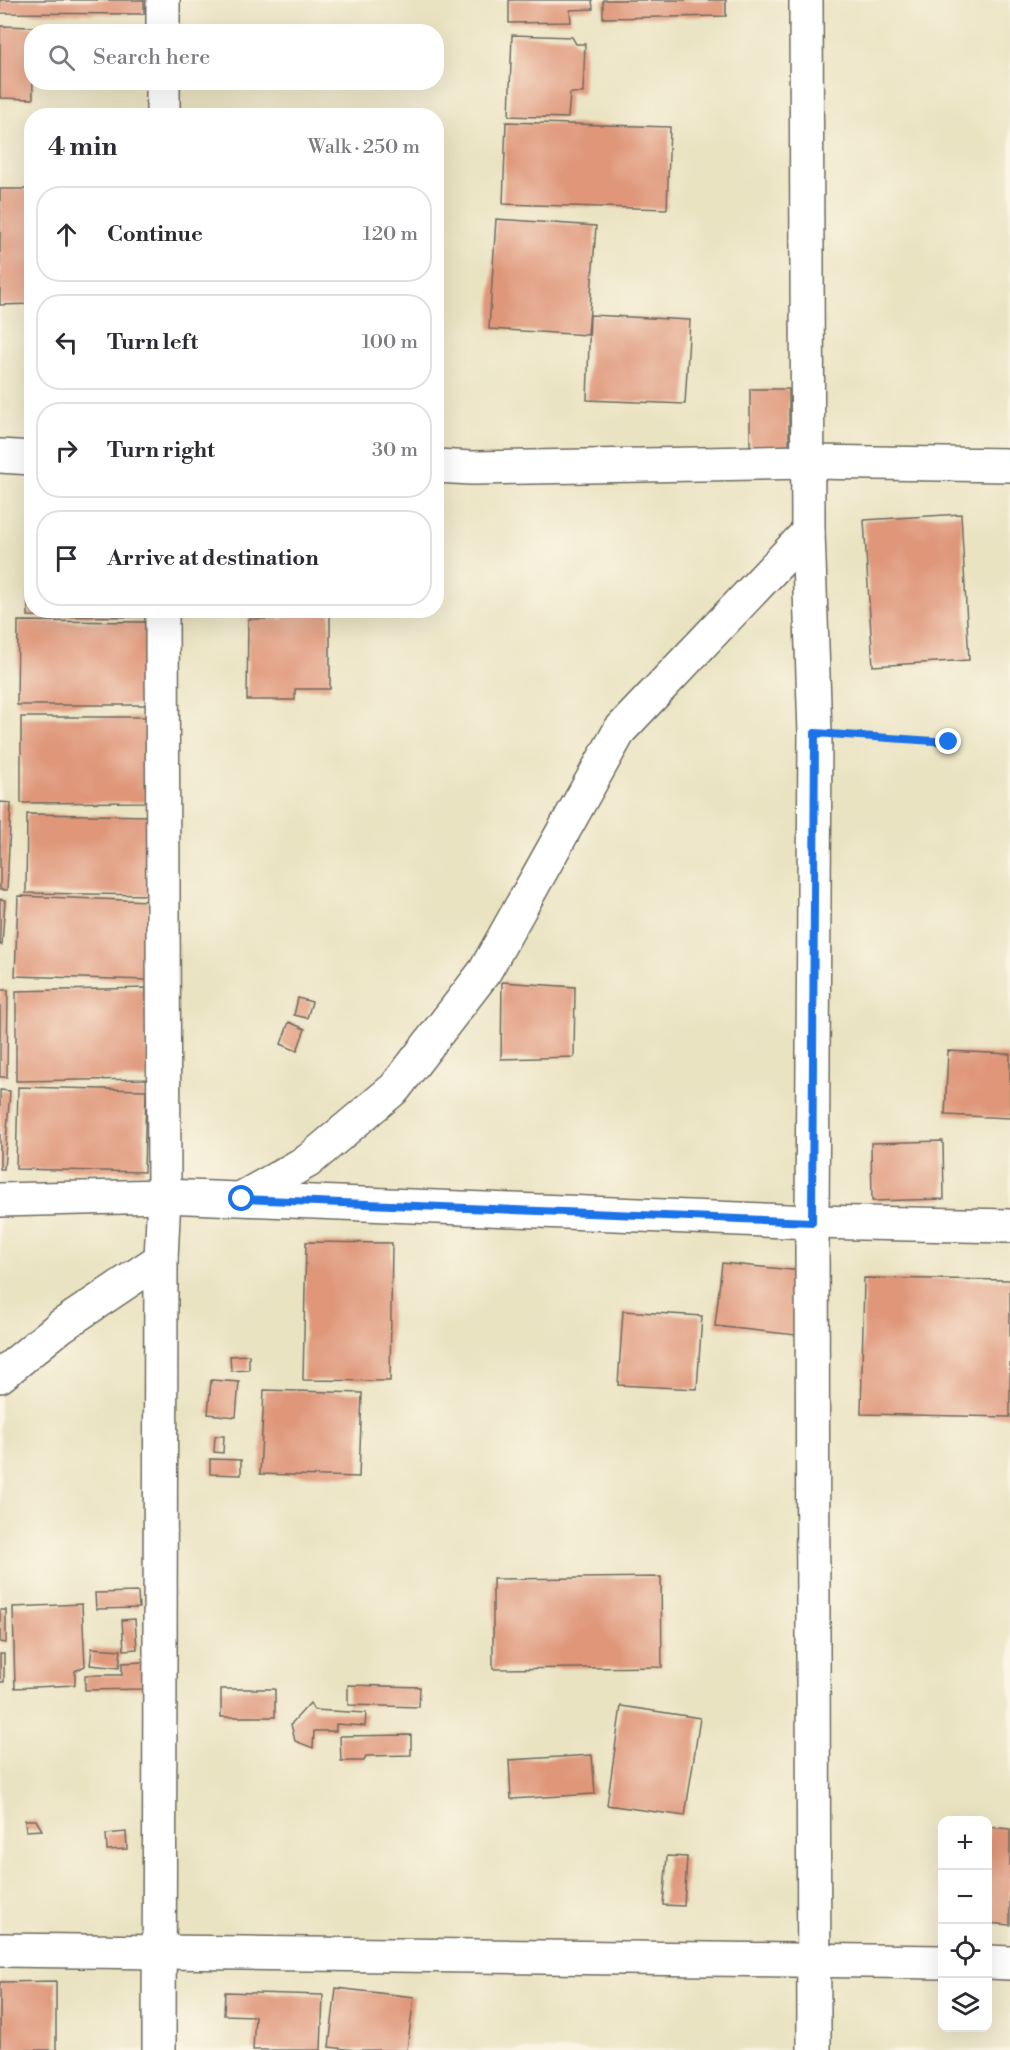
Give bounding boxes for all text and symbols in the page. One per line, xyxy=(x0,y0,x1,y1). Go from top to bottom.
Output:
search box xyxy=(24,24,444,90)
icon: search xyxy=(45,41,78,74)
text: Search here xyxy=(93,44,210,71)
text: 4 min xyxy=(48,131,118,163)
text: Walk · 250 m xyxy=(308,135,420,160)
icon: ahead xyxy=(50,218,83,251)
text: Continue xyxy=(107,221,203,248)
text: 120 m xyxy=(363,222,418,247)
icon: left xyxy=(50,326,83,359)
text: Turn left xyxy=(107,329,198,356)
text: 100 m xyxy=(362,330,418,355)
icon: right xyxy=(50,434,83,467)
text: Turn right xyxy=(107,437,215,464)
text: 30 m xyxy=(372,438,418,463)
icon: arrive xyxy=(50,542,83,575)
text: Arrive at destination xyxy=(107,545,319,572)
route end xyxy=(935,728,961,754)
route start xyxy=(228,1185,254,1211)
map controls xyxy=(938,1816,992,2032)
button: + xyxy=(938,1816,992,1870)
button: − xyxy=(938,1870,992,1924)
button: locate xyxy=(938,1924,992,1978)
button: layers xyxy=(938,1978,992,2032)

